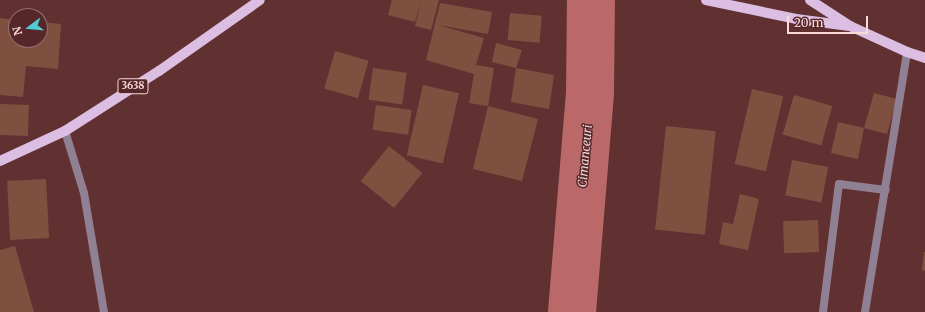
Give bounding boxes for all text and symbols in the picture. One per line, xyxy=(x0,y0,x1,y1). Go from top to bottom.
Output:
north arrow xyxy=(8,8,48,48)
scale bar xyxy=(789,8,870,34)
text: 20 m xyxy=(794,15,823,30)
text: N xyxy=(9,25,25,37)
road number: 3638 xyxy=(117,78,149,94)
water label: Cimanceuri xyxy=(575,124,595,188)

